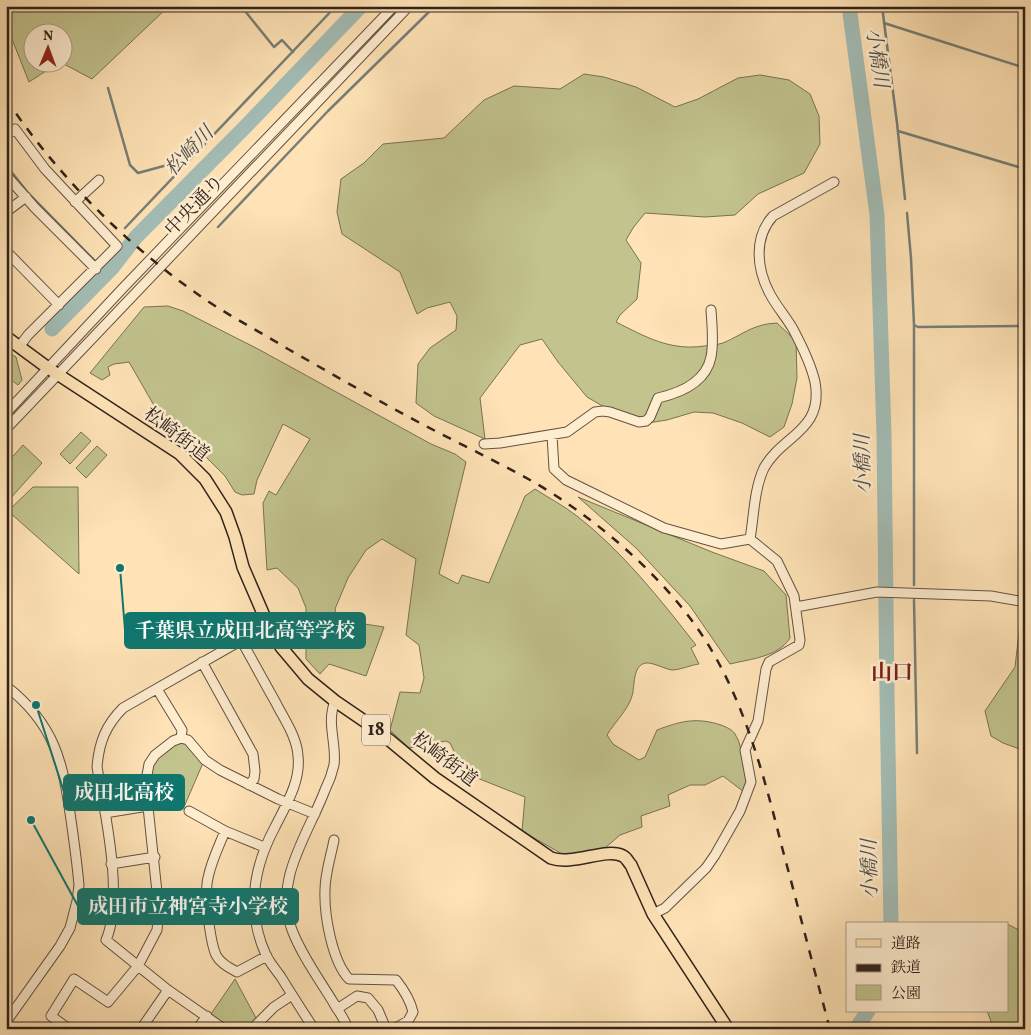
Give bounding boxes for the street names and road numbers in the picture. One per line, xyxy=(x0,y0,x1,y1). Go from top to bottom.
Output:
street label: 中央通り xyxy=(159,170,231,242)
street label: 松崎街道 xyxy=(138,402,214,468)
road number: 18 xyxy=(362,714,390,746)
street label: 松崎街道 xyxy=(406,727,482,793)

